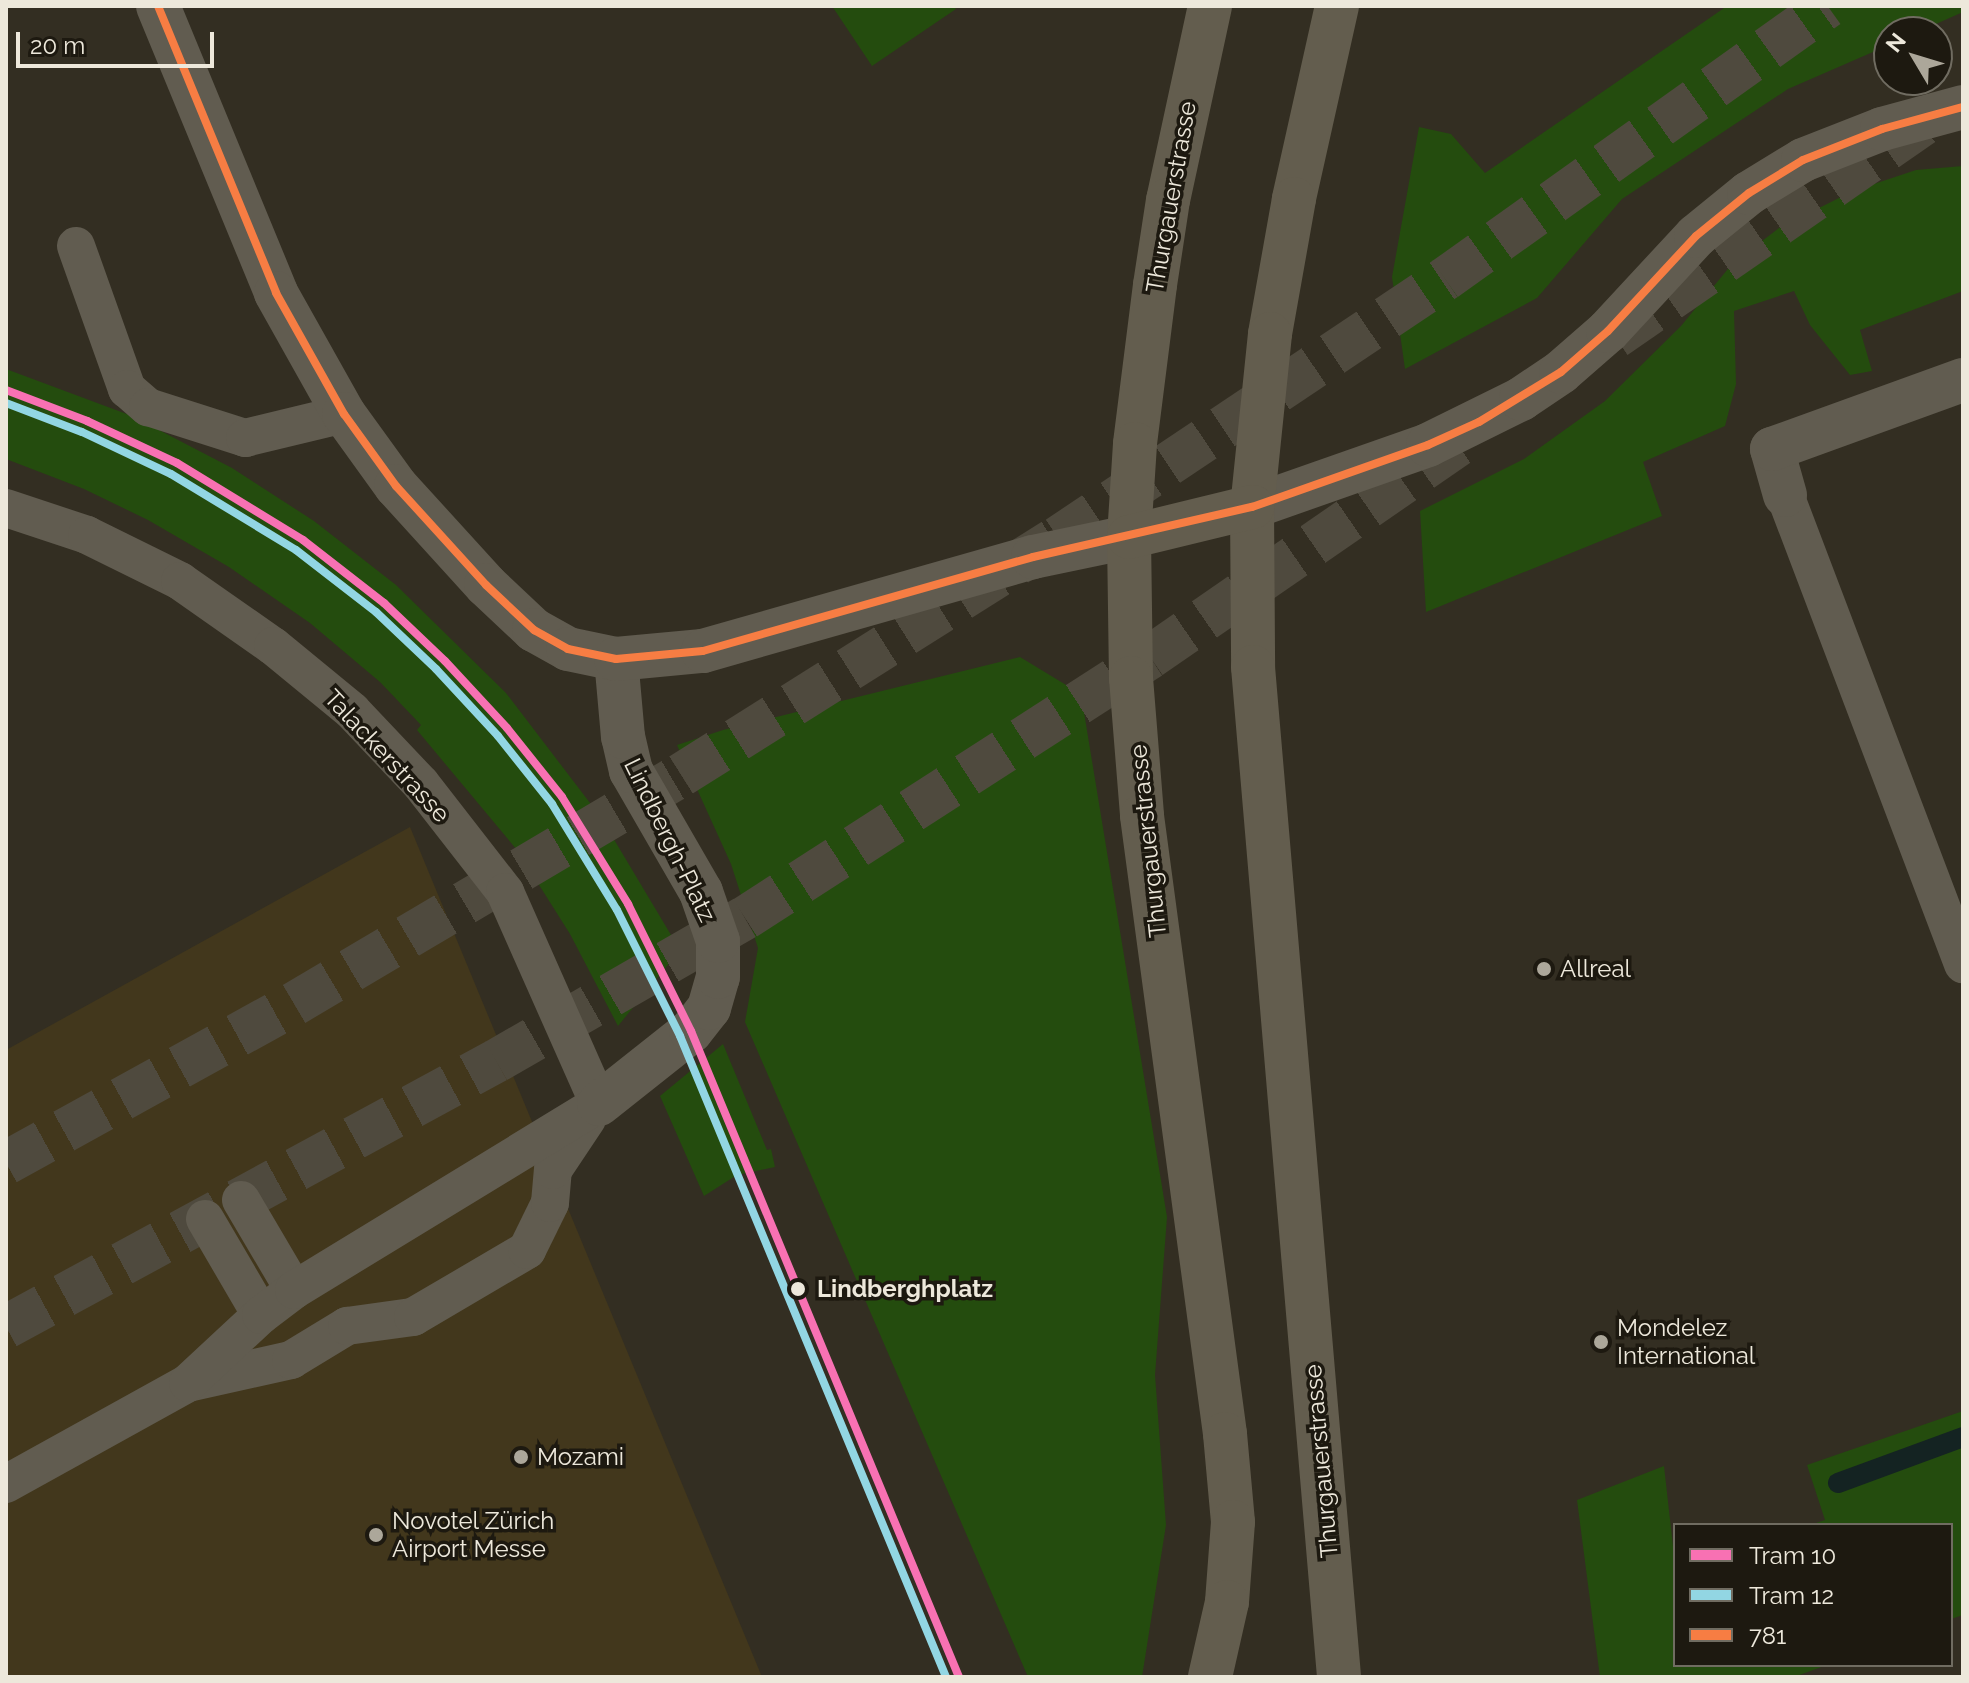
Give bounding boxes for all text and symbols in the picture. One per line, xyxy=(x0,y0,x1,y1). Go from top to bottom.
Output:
scale bar xyxy=(20,16,218,66)
north arrow xyxy=(1873,16,1953,96)
text: N xyxy=(1880,28,1911,57)
text: 20 m xyxy=(30,31,85,60)
street label: Thurgauerstrasse xyxy=(1140,99,1202,295)
street label: Talackerstrasse xyxy=(318,684,456,828)
street label: Thurgauerstrasse xyxy=(1124,743,1172,939)
street label: Lindbergh-Platz xyxy=(618,754,722,926)
place label: Allreal xyxy=(1560,955,1631,983)
marker: Allreal xyxy=(1535,960,1553,978)
place label: Lindberghplatz xyxy=(817,1275,993,1303)
marker: Lindberghplatz xyxy=(786,1277,810,1301)
place label: Mondelez International xyxy=(1617,1314,1755,1370)
marker: Mondelez International xyxy=(1592,1333,1610,1351)
street label: Thurgauerstrasse xyxy=(1298,1363,1344,1559)
place label: Mozami xyxy=(537,1443,624,1471)
marker: Mozami xyxy=(512,1448,530,1466)
place label: Novotel Zürich Airport Messe xyxy=(392,1507,555,1563)
legend xyxy=(1673,1523,1953,1667)
marker: Novotel Zürich Airport Messe xyxy=(367,1526,385,1544)
text: Tram 10 xyxy=(1749,1541,1836,1570)
text: Tram 12 xyxy=(1749,1581,1834,1610)
text: 781 xyxy=(1749,1621,1786,1650)

